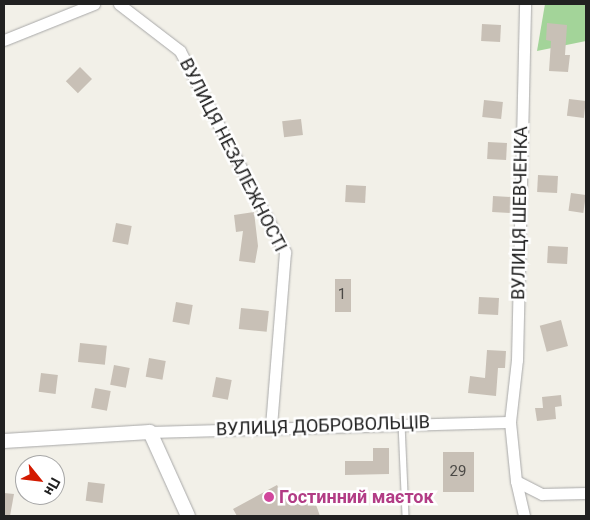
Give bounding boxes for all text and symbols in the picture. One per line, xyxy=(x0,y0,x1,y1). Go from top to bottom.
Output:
street label: ВУЛИЦЯ НЕЗАЛЕЖНОСТІ xyxy=(175,55,291,255)
street label: ВУЛИЦЯ ШЕВЧЕНКА xyxy=(508,126,532,300)
house number: 1 xyxy=(338,286,346,304)
street label: ВУЛИЦЯ ДОБРОВОЛЬЦІВ xyxy=(216,411,430,441)
north arrow xyxy=(15,455,65,505)
house number: 29 xyxy=(450,463,466,481)
text: Пн xyxy=(41,475,64,498)
place label: Гостинний маєток xyxy=(279,486,434,508)
marker: Гостинний маєток xyxy=(263,491,275,503)

